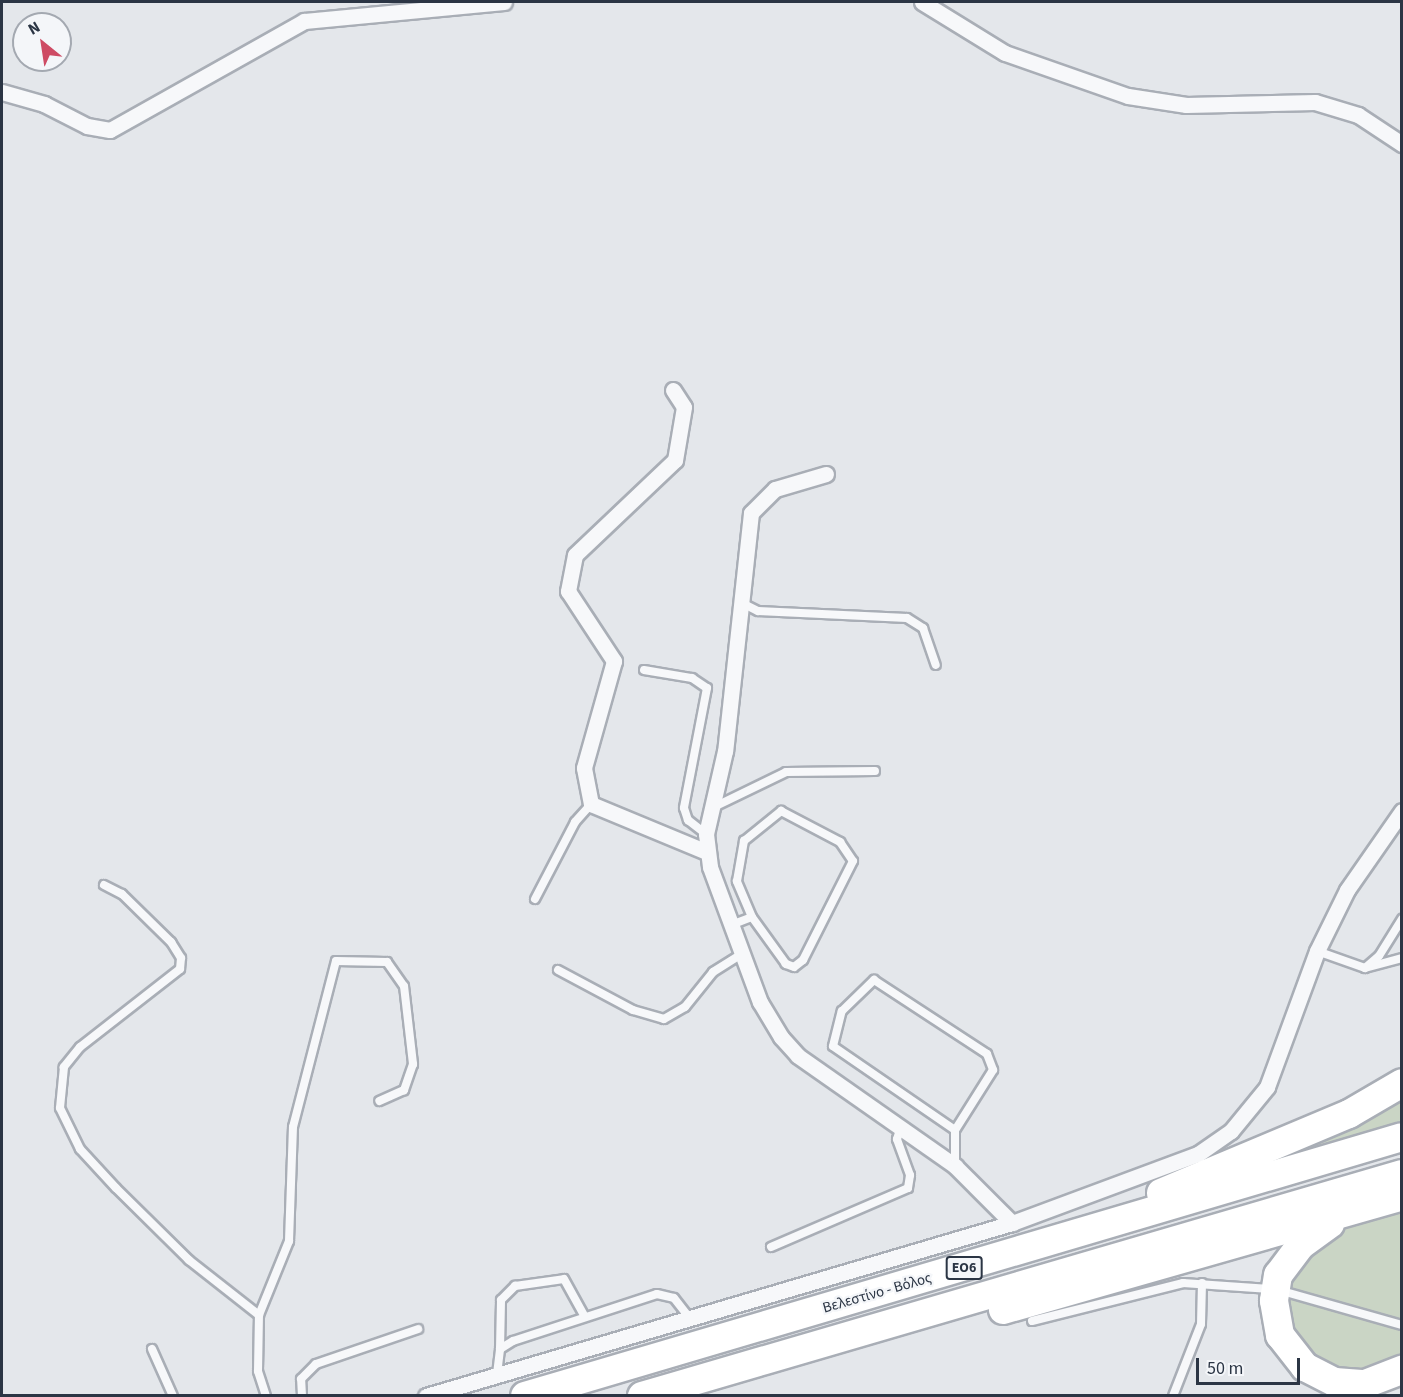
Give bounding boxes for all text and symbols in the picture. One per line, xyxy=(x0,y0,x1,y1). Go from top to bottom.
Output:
north arrow xyxy=(12,12,72,72)
text: N xyxy=(24,16,44,40)
road number: ΕΟ6 xyxy=(944,1257,984,1279)
street label: Βελεστίνο - Βόλος xyxy=(821,1269,933,1317)
scale bar xyxy=(1199,1346,1302,1384)
text: 50 m xyxy=(1207,1356,1243,1381)

